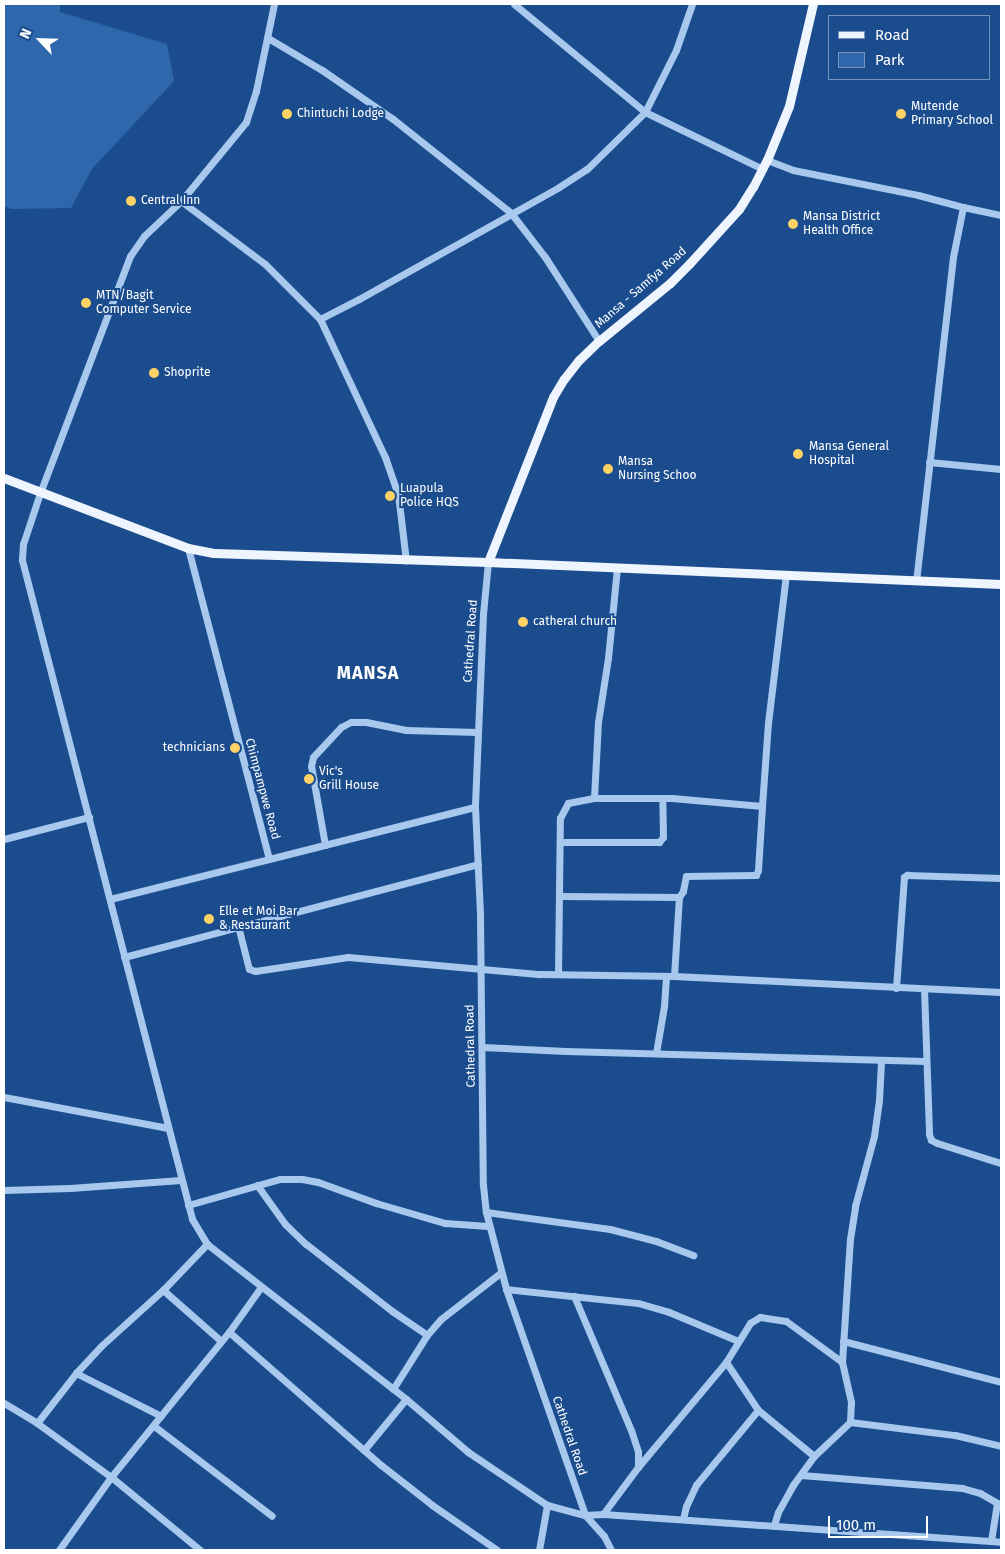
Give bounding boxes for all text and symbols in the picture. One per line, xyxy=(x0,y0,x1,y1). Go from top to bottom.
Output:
north arrow xyxy=(15,15,65,65)
legend xyxy=(828,15,990,80)
text: N xyxy=(16,26,35,41)
text: Road xyxy=(875,26,910,44)
text: Park xyxy=(875,51,905,69)
place label: Mutende Primary School xyxy=(911,100,993,128)
place label: Chintuchi Lodge xyxy=(297,107,384,121)
marker: Chintuchi Lodge xyxy=(281,108,293,120)
marker: Mutende Primary School xyxy=(895,108,907,120)
place label: Central Inn xyxy=(141,194,200,208)
marker: Central Inn xyxy=(125,195,137,207)
place label: Mansa District Health Office xyxy=(803,210,880,238)
marker: Mansa District Health Office xyxy=(787,218,799,230)
street label: Mansa - Samfya Road xyxy=(592,244,690,332)
place label: MTN/Bagit Computer Service xyxy=(96,289,191,317)
marker: MTN/Bagit Computer Service xyxy=(80,297,92,309)
place label: Shoprite xyxy=(164,366,210,380)
marker: Shoprite xyxy=(148,367,160,379)
place label: Mansa General Hospital xyxy=(809,440,889,468)
marker: Mansa General Hospital xyxy=(791,447,805,461)
place label: Mansa Nursing Schoo xyxy=(618,455,696,483)
marker: Mansa Nursing Schoo xyxy=(602,463,614,475)
place label: Luapula Police HQS xyxy=(400,482,459,510)
marker: Luapula Police HQS xyxy=(384,490,396,502)
street label: Cathedral Road xyxy=(461,599,481,683)
place label: catheral church xyxy=(533,615,617,629)
marker: catheral church xyxy=(517,616,529,628)
district label: MANSA xyxy=(336,662,400,684)
street label: Chimpampwe Road xyxy=(242,737,282,841)
place label: technicians xyxy=(163,741,225,755)
marker: technicians xyxy=(229,742,241,754)
place label: Vic's Grill House xyxy=(319,765,379,793)
marker: Vic's Grill House xyxy=(303,773,315,785)
place label: Elle et Moi Bar & Restaurant xyxy=(219,905,297,933)
marker: Elle et Moi Bar & Restaurant xyxy=(203,913,215,925)
street label: Cathedral Road xyxy=(463,1004,479,1088)
street label: Cathedral Road xyxy=(549,1394,589,1478)
scale bar xyxy=(830,1506,930,1538)
text: 100 m xyxy=(836,1516,876,1534)

